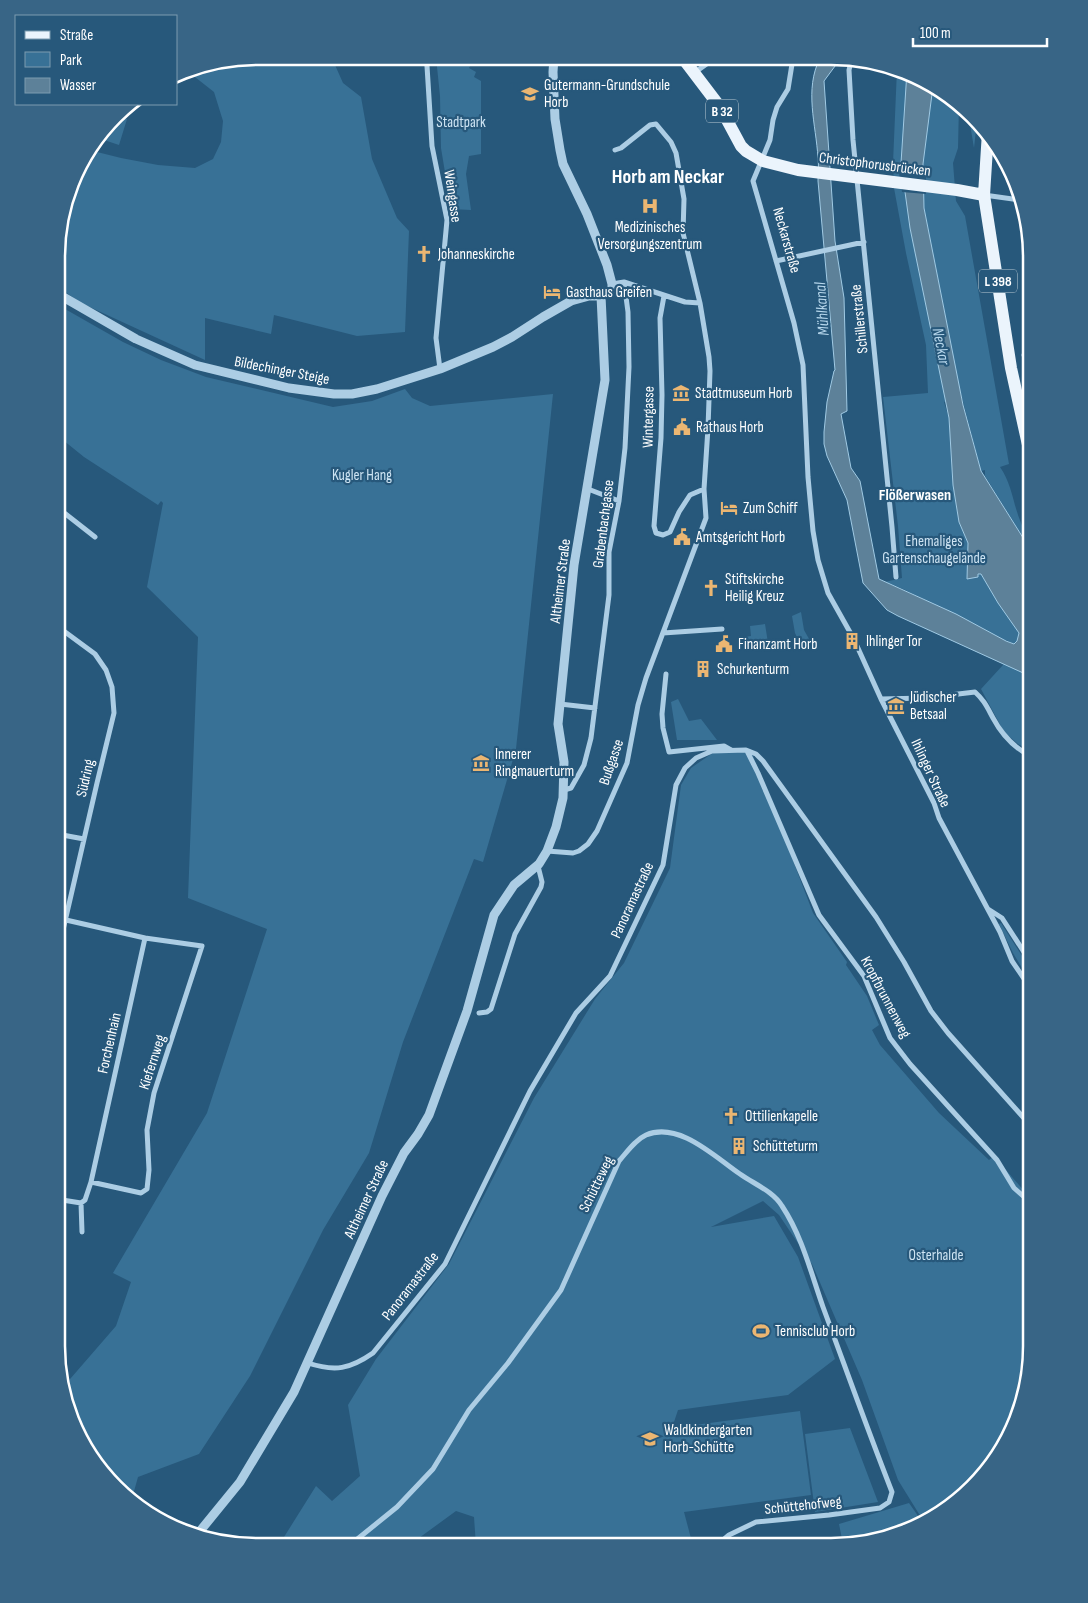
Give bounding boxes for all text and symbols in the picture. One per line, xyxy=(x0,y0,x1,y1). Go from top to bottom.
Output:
legend xyxy=(15,15,178,105)
scale bar xyxy=(913,15,1047,47)
text: 100 m xyxy=(920,24,951,43)
text: Straße xyxy=(60,26,93,45)
text: Park xyxy=(60,51,82,70)
text: Wasser xyxy=(60,76,97,95)
place label: Gutermann-Grundschule Horb xyxy=(544,76,670,112)
school or university icon: Gutermann-Grundschule Horb xyxy=(520,84,540,104)
road number: B 32 xyxy=(706,100,738,122)
park label: Stadtpark xyxy=(436,113,486,132)
street label: Christophorusbrücken xyxy=(818,148,932,181)
district label: Horb am Neckar xyxy=(612,165,724,189)
street label: Weingasse xyxy=(439,169,466,224)
hospital icon: Medizinisches Versorgungszentrum xyxy=(640,196,660,216)
street label: Neckarstraße xyxy=(768,205,805,275)
place label: Medizinisches Versorgungszentrum xyxy=(598,218,702,254)
church icon: Johanneskirche xyxy=(414,244,434,264)
place label: Johanneskirche xyxy=(437,245,515,264)
road number: L 398 xyxy=(979,270,1017,292)
water label: Mühlkanal xyxy=(811,280,834,336)
hotel icon: Gasthaus Greifen xyxy=(542,282,562,302)
place label: Gasthaus Greifen xyxy=(566,283,652,302)
street label: Schillerstraße xyxy=(846,283,873,354)
water label: Neckar xyxy=(928,326,953,367)
street label: Bildechinger Steige xyxy=(233,352,331,389)
museum icon: Stadtmuseum Horb xyxy=(671,383,691,403)
place label: Stadtmuseum Horb xyxy=(695,384,793,403)
street label: Wintergasse xyxy=(638,386,659,448)
public building icon: Rathaus Horb xyxy=(672,417,692,437)
place label: Rathaus Horb xyxy=(696,418,764,437)
park label: Kugler Hang xyxy=(332,466,392,485)
street label: Grabenbachgasse xyxy=(589,479,618,569)
district label: Flößerwasen xyxy=(879,486,951,505)
hotel icon: Zum Schiff xyxy=(719,498,739,518)
place label: Zum Schiff xyxy=(743,499,798,518)
public building icon: Amtsgericht Horb xyxy=(672,527,692,547)
place label: Amtsgericht Horb xyxy=(695,528,785,547)
park label: Ehemaliges Gartenschaugelände xyxy=(882,532,986,568)
street label: Altheimer Straße xyxy=(546,538,575,625)
place label: Stiftskirche Heilig Kreuz xyxy=(725,570,785,606)
church icon: Stiftskirche Heilig Kreuz xyxy=(701,578,721,598)
building icon: Ihlinger Tor xyxy=(842,631,862,651)
place label: Ihlinger Tor xyxy=(866,632,923,651)
public building icon: Finanzamt Horb xyxy=(714,634,734,654)
place label: Finanzamt Horb xyxy=(738,635,818,654)
building icon: Schurkenturm xyxy=(693,659,713,679)
place label: Schurkenturm xyxy=(717,660,789,679)
place label: Jüdischer Betsaal xyxy=(909,688,957,724)
museum icon: Jüdischer Betsaal xyxy=(886,696,906,716)
street label: Ihlinger Straße xyxy=(906,736,955,811)
street label: Bußgasse xyxy=(595,737,628,788)
place label: Innerer Ringmauerturm xyxy=(495,745,574,781)
museum icon: Innerer Ringmauerturm xyxy=(471,753,491,773)
street label: Südring xyxy=(72,757,99,799)
street label: Panoramastraße xyxy=(607,859,658,941)
street label: Kropfbrunnenweg xyxy=(856,953,915,1041)
street label: Forchenhain xyxy=(93,1011,126,1075)
street label: Kiefernweg xyxy=(135,1032,170,1092)
church icon: Ottilienkapelle xyxy=(721,1106,741,1126)
place label: Ottilienkapelle xyxy=(745,1107,818,1126)
building icon: Schütteturm xyxy=(729,1136,749,1156)
place label: Schütteturm xyxy=(753,1137,818,1156)
street label: Schütteweg xyxy=(575,1153,618,1216)
street label: Altheimer Straße xyxy=(340,1157,393,1243)
park label: Osterhalde xyxy=(909,1246,963,1265)
street label: Panoramastraße xyxy=(378,1248,443,1324)
sports icon: Tennisclub Horb xyxy=(751,1321,771,1341)
place label: Tennisclub Horb xyxy=(775,1322,855,1341)
place label: Waldkindergarten Horb-Schütte xyxy=(664,1421,752,1457)
school or university icon: Waldkindergarten Horb-Schütte xyxy=(640,1429,660,1449)
street label: Schüttehofweg xyxy=(764,1492,843,1519)

